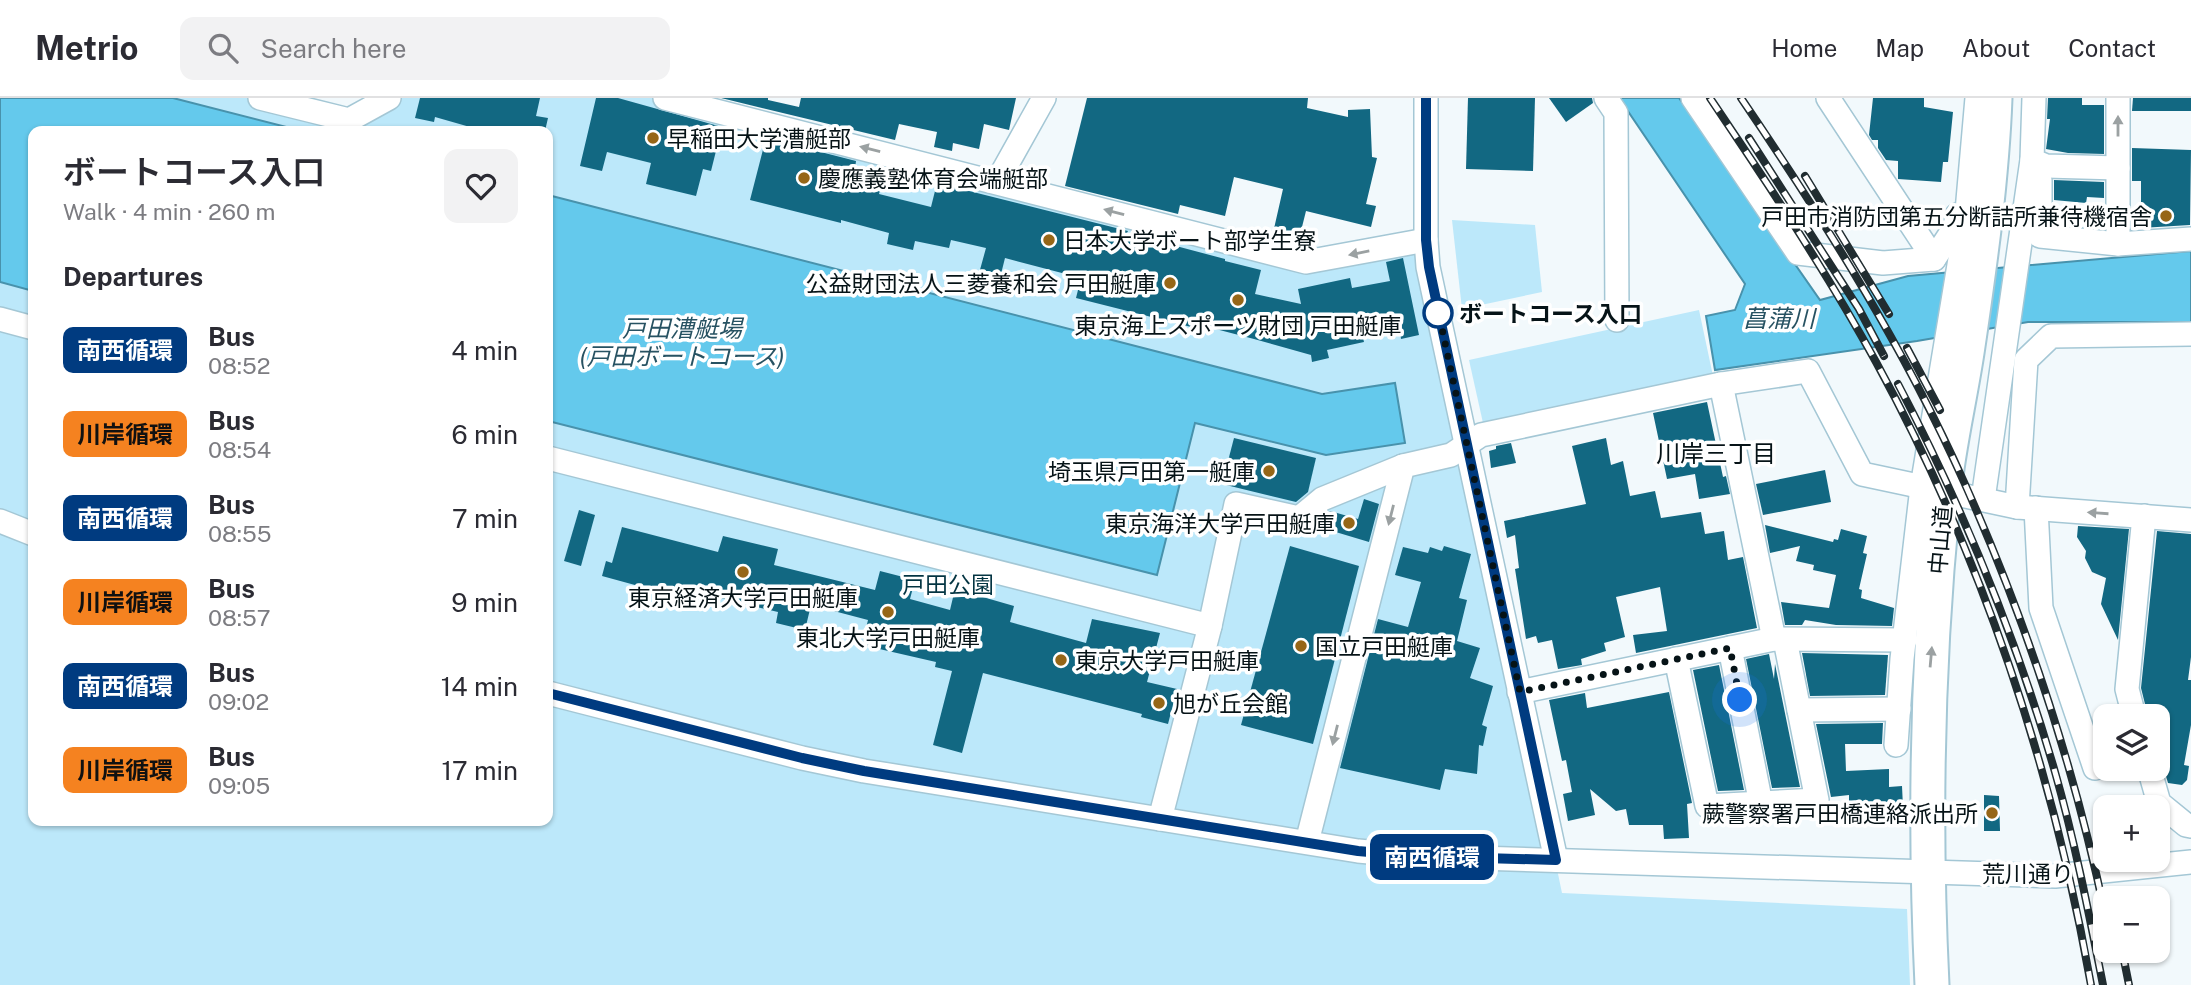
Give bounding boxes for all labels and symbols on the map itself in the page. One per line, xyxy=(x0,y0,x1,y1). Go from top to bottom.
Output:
one-way arrow xyxy=(2112,115,2124,137)
place label: 早稲田大学漕艇部 xyxy=(667,125,851,152)
marker: 早稲田大学漕艇部 xyxy=(645,130,661,146)
one-way arrow xyxy=(859,143,881,154)
place label: 慶應義塾体育会端艇部 xyxy=(818,165,1048,192)
marker: 慶應義塾体育会端艇部 xyxy=(796,170,812,186)
place label: 戸田市消防団第五分断詰所兼待機宿舎 xyxy=(1761,203,2152,230)
one-way arrow xyxy=(1103,206,1125,217)
marker: 戸田市消防団第五分断詰所兼待機宿舎 xyxy=(2158,208,2174,224)
place label: 日本大学ボート部学生寮 xyxy=(1063,227,1316,254)
marker: 日本大学ボート部学生寮 xyxy=(1041,232,1057,248)
one-way arrow xyxy=(1348,247,1370,258)
place label: 公益財団法人三菱養和会 戸田艇庫 xyxy=(805,270,1156,297)
marker: 公益財団法人三菱養和会 戸田艇庫 xyxy=(1162,275,1178,291)
marker: 東京海上スポーツ財団 戸田艇庫 xyxy=(1230,292,1246,308)
marker: ボートコース入口 xyxy=(1423,298,1453,328)
place label: ボートコース入口 xyxy=(1459,300,1642,327)
water label: 菖蒲川 xyxy=(1743,304,1818,332)
place label: 東京海上スポーツ財団 戸田艇庫 xyxy=(1074,312,1402,339)
water label: 戸田漕艇場 (戸田ボートコース) xyxy=(579,314,785,370)
district label: 川岸三丁目 xyxy=(1656,439,1776,467)
place label: 埼玉県戸田第一艇庫 xyxy=(1048,458,1255,485)
marker: 埼玉県戸田第一艇庫 xyxy=(1261,463,1277,479)
one-way arrow xyxy=(1385,504,1396,526)
street label: 中山道 xyxy=(1924,504,1956,576)
one-way arrow xyxy=(2087,507,2109,518)
place label: 東京海洋大学戸田艇庫 xyxy=(1105,510,1335,537)
marker: 東京海洋大学戸田艇庫 xyxy=(1341,515,1357,531)
marker: 東京経済大学戸田艇庫 xyxy=(735,564,751,580)
park label: 戸田公園 xyxy=(902,571,994,598)
place label: 東京経済大学戸田艇庫 xyxy=(628,584,858,611)
marker: 東北大学戸田艇庫 xyxy=(880,604,896,620)
place label: 東北大学戸田艇庫 xyxy=(796,624,980,651)
place label: 国立戸田艇庫 xyxy=(1315,633,1453,660)
marker: 国立戸田艇庫 xyxy=(1293,638,1309,654)
one-way arrow xyxy=(1926,645,1937,667)
place label: 東京大学戸田艇庫 xyxy=(1075,647,1259,674)
marker: 東京大学戸田艇庫 xyxy=(1053,652,1069,668)
your location xyxy=(1722,682,1757,717)
place label: 旭が丘会館 xyxy=(1173,690,1288,717)
marker: 旭が丘会館 xyxy=(1151,695,1167,711)
one-way arrow xyxy=(1329,724,1340,746)
place label: 蕨警察署戸田橋連絡派出所 xyxy=(1702,800,1978,827)
marker: 蕨警察署戸田橋連絡派出所 xyxy=(1984,805,2000,821)
line badge: 南西循環 xyxy=(1383,834,1481,880)
street label: 荒川通り xyxy=(1982,860,2074,887)

